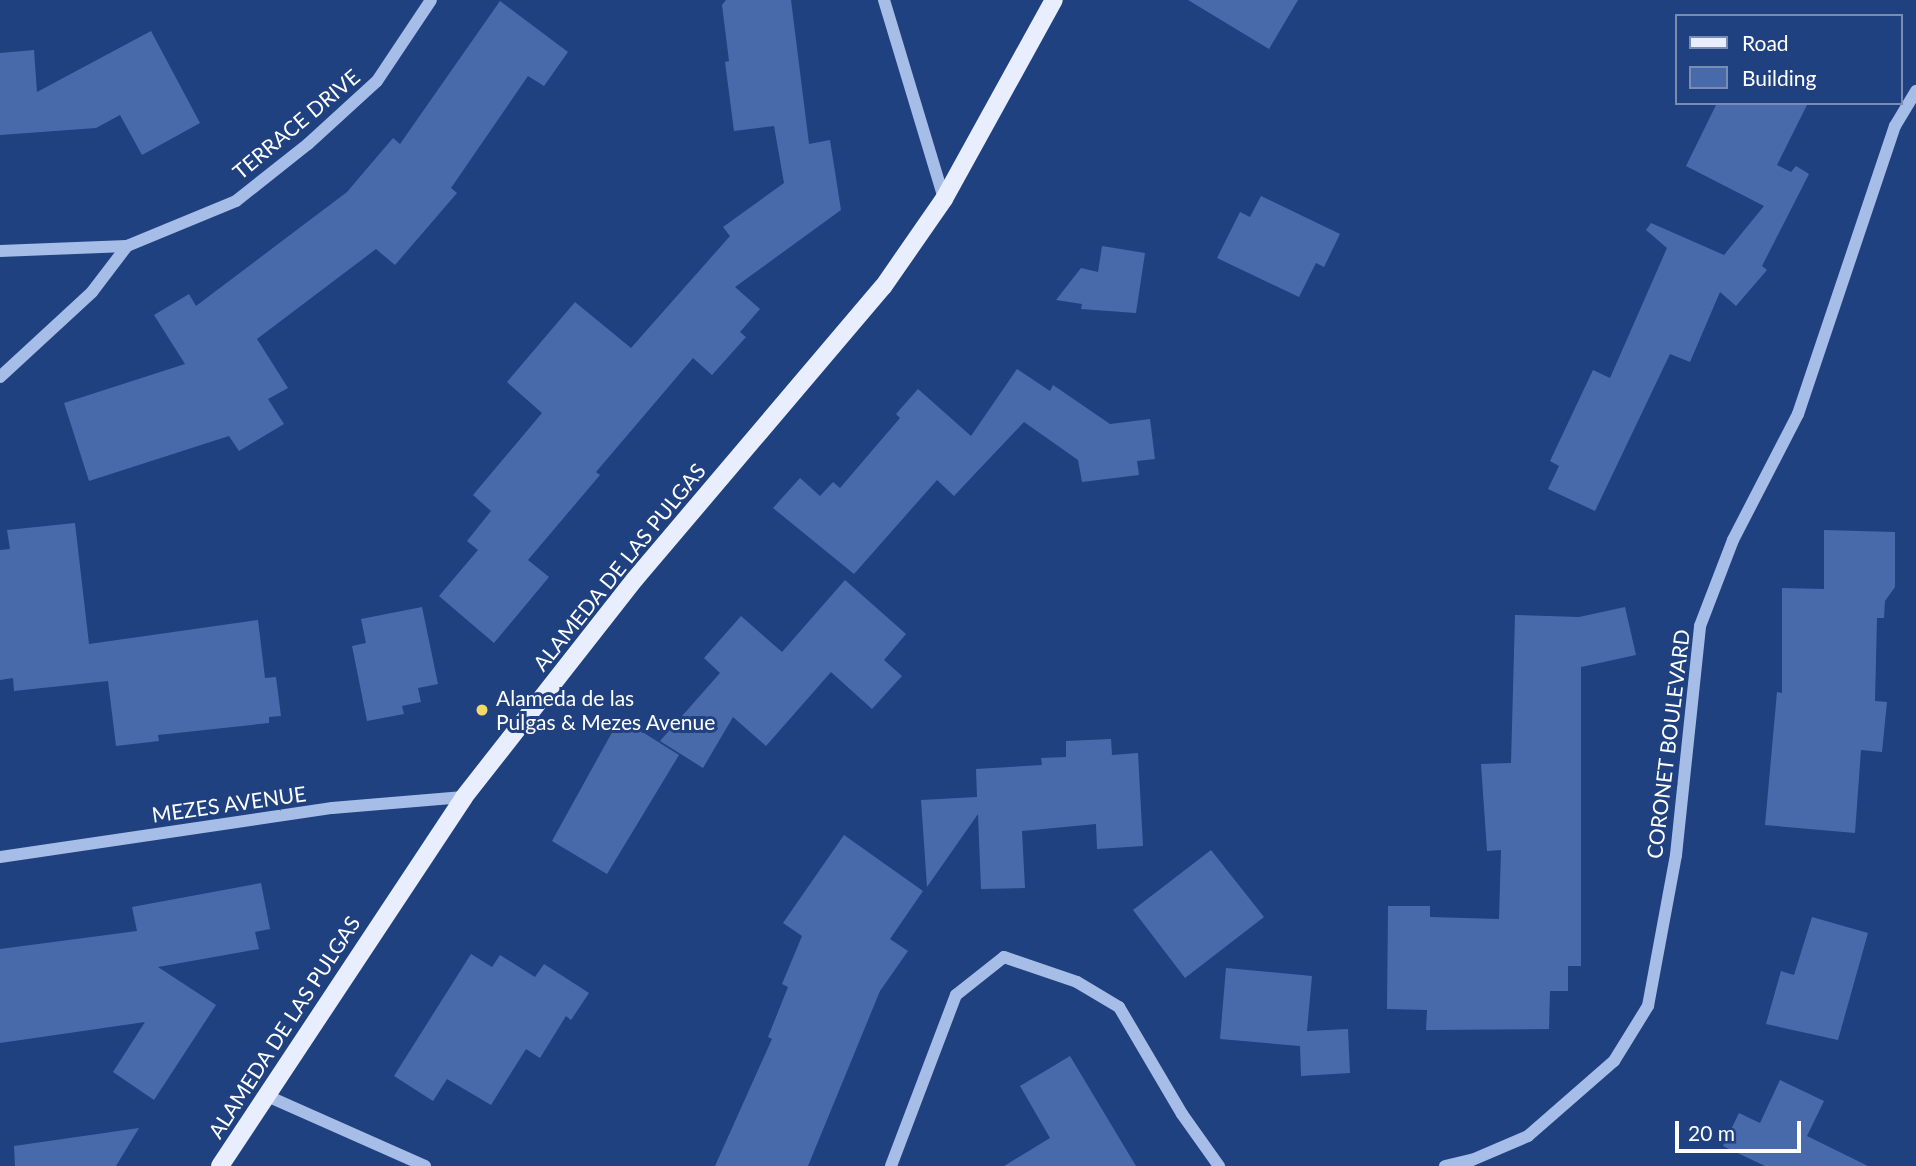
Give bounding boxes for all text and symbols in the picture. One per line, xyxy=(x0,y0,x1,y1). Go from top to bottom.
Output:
legend xyxy=(1674,14,1902,105)
text: Road xyxy=(1742,30,1789,55)
street label: TERRACE DRIVE xyxy=(228,64,364,184)
text: Building xyxy=(1742,65,1817,90)
street label: ALAMEDA DE LAS PULGAS xyxy=(527,458,711,676)
street label: CORONET BOULEVARD xyxy=(1641,628,1695,860)
place label: Alameda de las Pulgas & Mezes Avenue xyxy=(496,685,716,735)
marker: Alameda de las Pulgas & Mezes Avenue xyxy=(474,702,490,718)
street label: MEZES AVENUE xyxy=(150,781,308,827)
street label: ALAMEDA DE LAS PULGAS xyxy=(203,911,365,1143)
scale bar xyxy=(1678,1106,1804,1150)
text: 20 m xyxy=(1688,1120,1735,1145)

